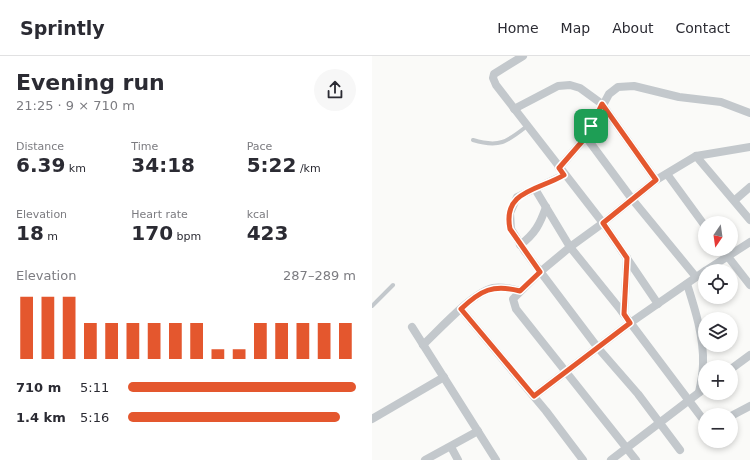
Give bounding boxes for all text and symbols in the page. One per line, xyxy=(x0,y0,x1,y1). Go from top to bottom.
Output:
text: Sprintly xyxy=(20,17,105,39)
text: Home xyxy=(497,20,539,36)
text: Map xyxy=(561,20,590,36)
text: About xyxy=(612,20,654,36)
text: Contact xyxy=(676,20,730,36)
button: share xyxy=(314,69,356,111)
text: Evening run xyxy=(16,70,165,95)
text: 21:25 · 9 × 710 m xyxy=(16,98,135,113)
pin xyxy=(574,109,608,143)
icon: arrive xyxy=(580,115,602,137)
text: Distance xyxy=(16,140,64,153)
text: Time xyxy=(131,140,158,153)
text: Pace xyxy=(247,140,272,153)
text: 6.39 xyxy=(16,153,65,177)
text: 34:18 xyxy=(131,153,195,177)
text: 5:22 xyxy=(247,153,296,177)
text: km xyxy=(65,162,86,175)
text: /km xyxy=(296,162,321,175)
text: Elevation xyxy=(16,208,67,221)
text: Heart rate xyxy=(131,208,188,221)
text: kcal xyxy=(247,208,269,221)
north arrow xyxy=(698,216,738,256)
map controls xyxy=(698,216,738,448)
text: 18 xyxy=(16,221,44,245)
text: 170 xyxy=(131,221,173,245)
text: 423 xyxy=(247,221,288,245)
text: m xyxy=(44,230,58,243)
text: bpm xyxy=(173,230,201,243)
button: locate xyxy=(698,264,738,304)
text: Elevation xyxy=(16,268,76,283)
text: 287–289 m xyxy=(283,268,356,283)
button: layers xyxy=(698,312,738,352)
button: + xyxy=(698,360,738,400)
text: 710 m xyxy=(16,380,61,395)
text: 5:11 xyxy=(80,380,109,395)
button: − xyxy=(698,408,738,448)
text: 1.4 km xyxy=(16,410,66,425)
text: 5:16 xyxy=(80,410,109,425)

